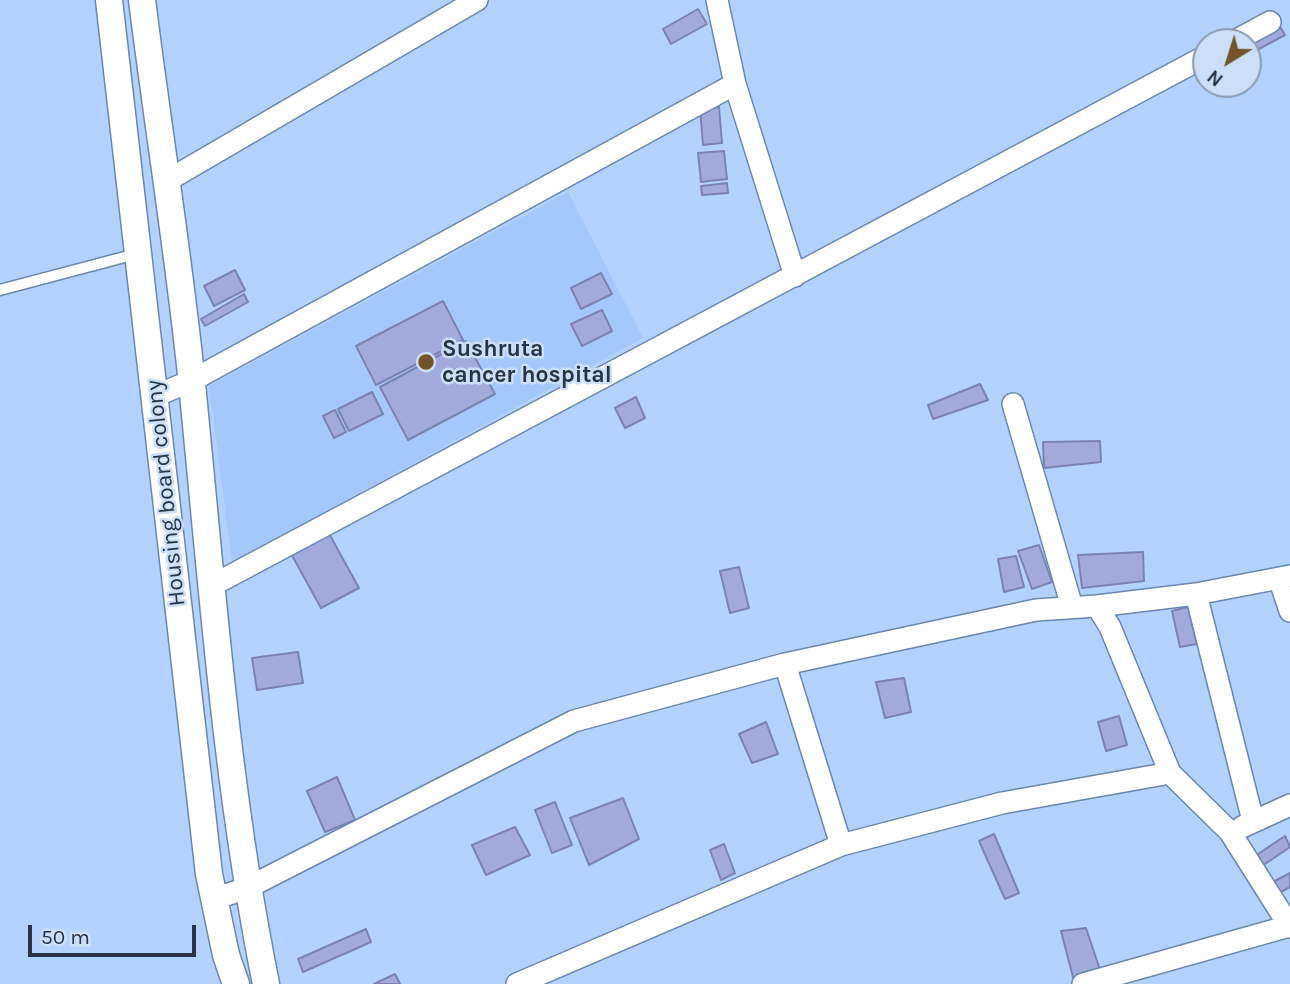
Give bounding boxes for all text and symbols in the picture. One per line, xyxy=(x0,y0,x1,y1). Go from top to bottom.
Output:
north arrow xyxy=(1192,28,1262,98)
text: N xyxy=(1203,65,1227,91)
place label: Sushruta cancer hospital xyxy=(442,335,612,389)
marker: Sushruta cancer hospital xyxy=(416,352,436,372)
street label: Housing board colony xyxy=(140,378,192,608)
scale bar xyxy=(32,911,200,955)
text: 50 m xyxy=(41,925,90,949)

